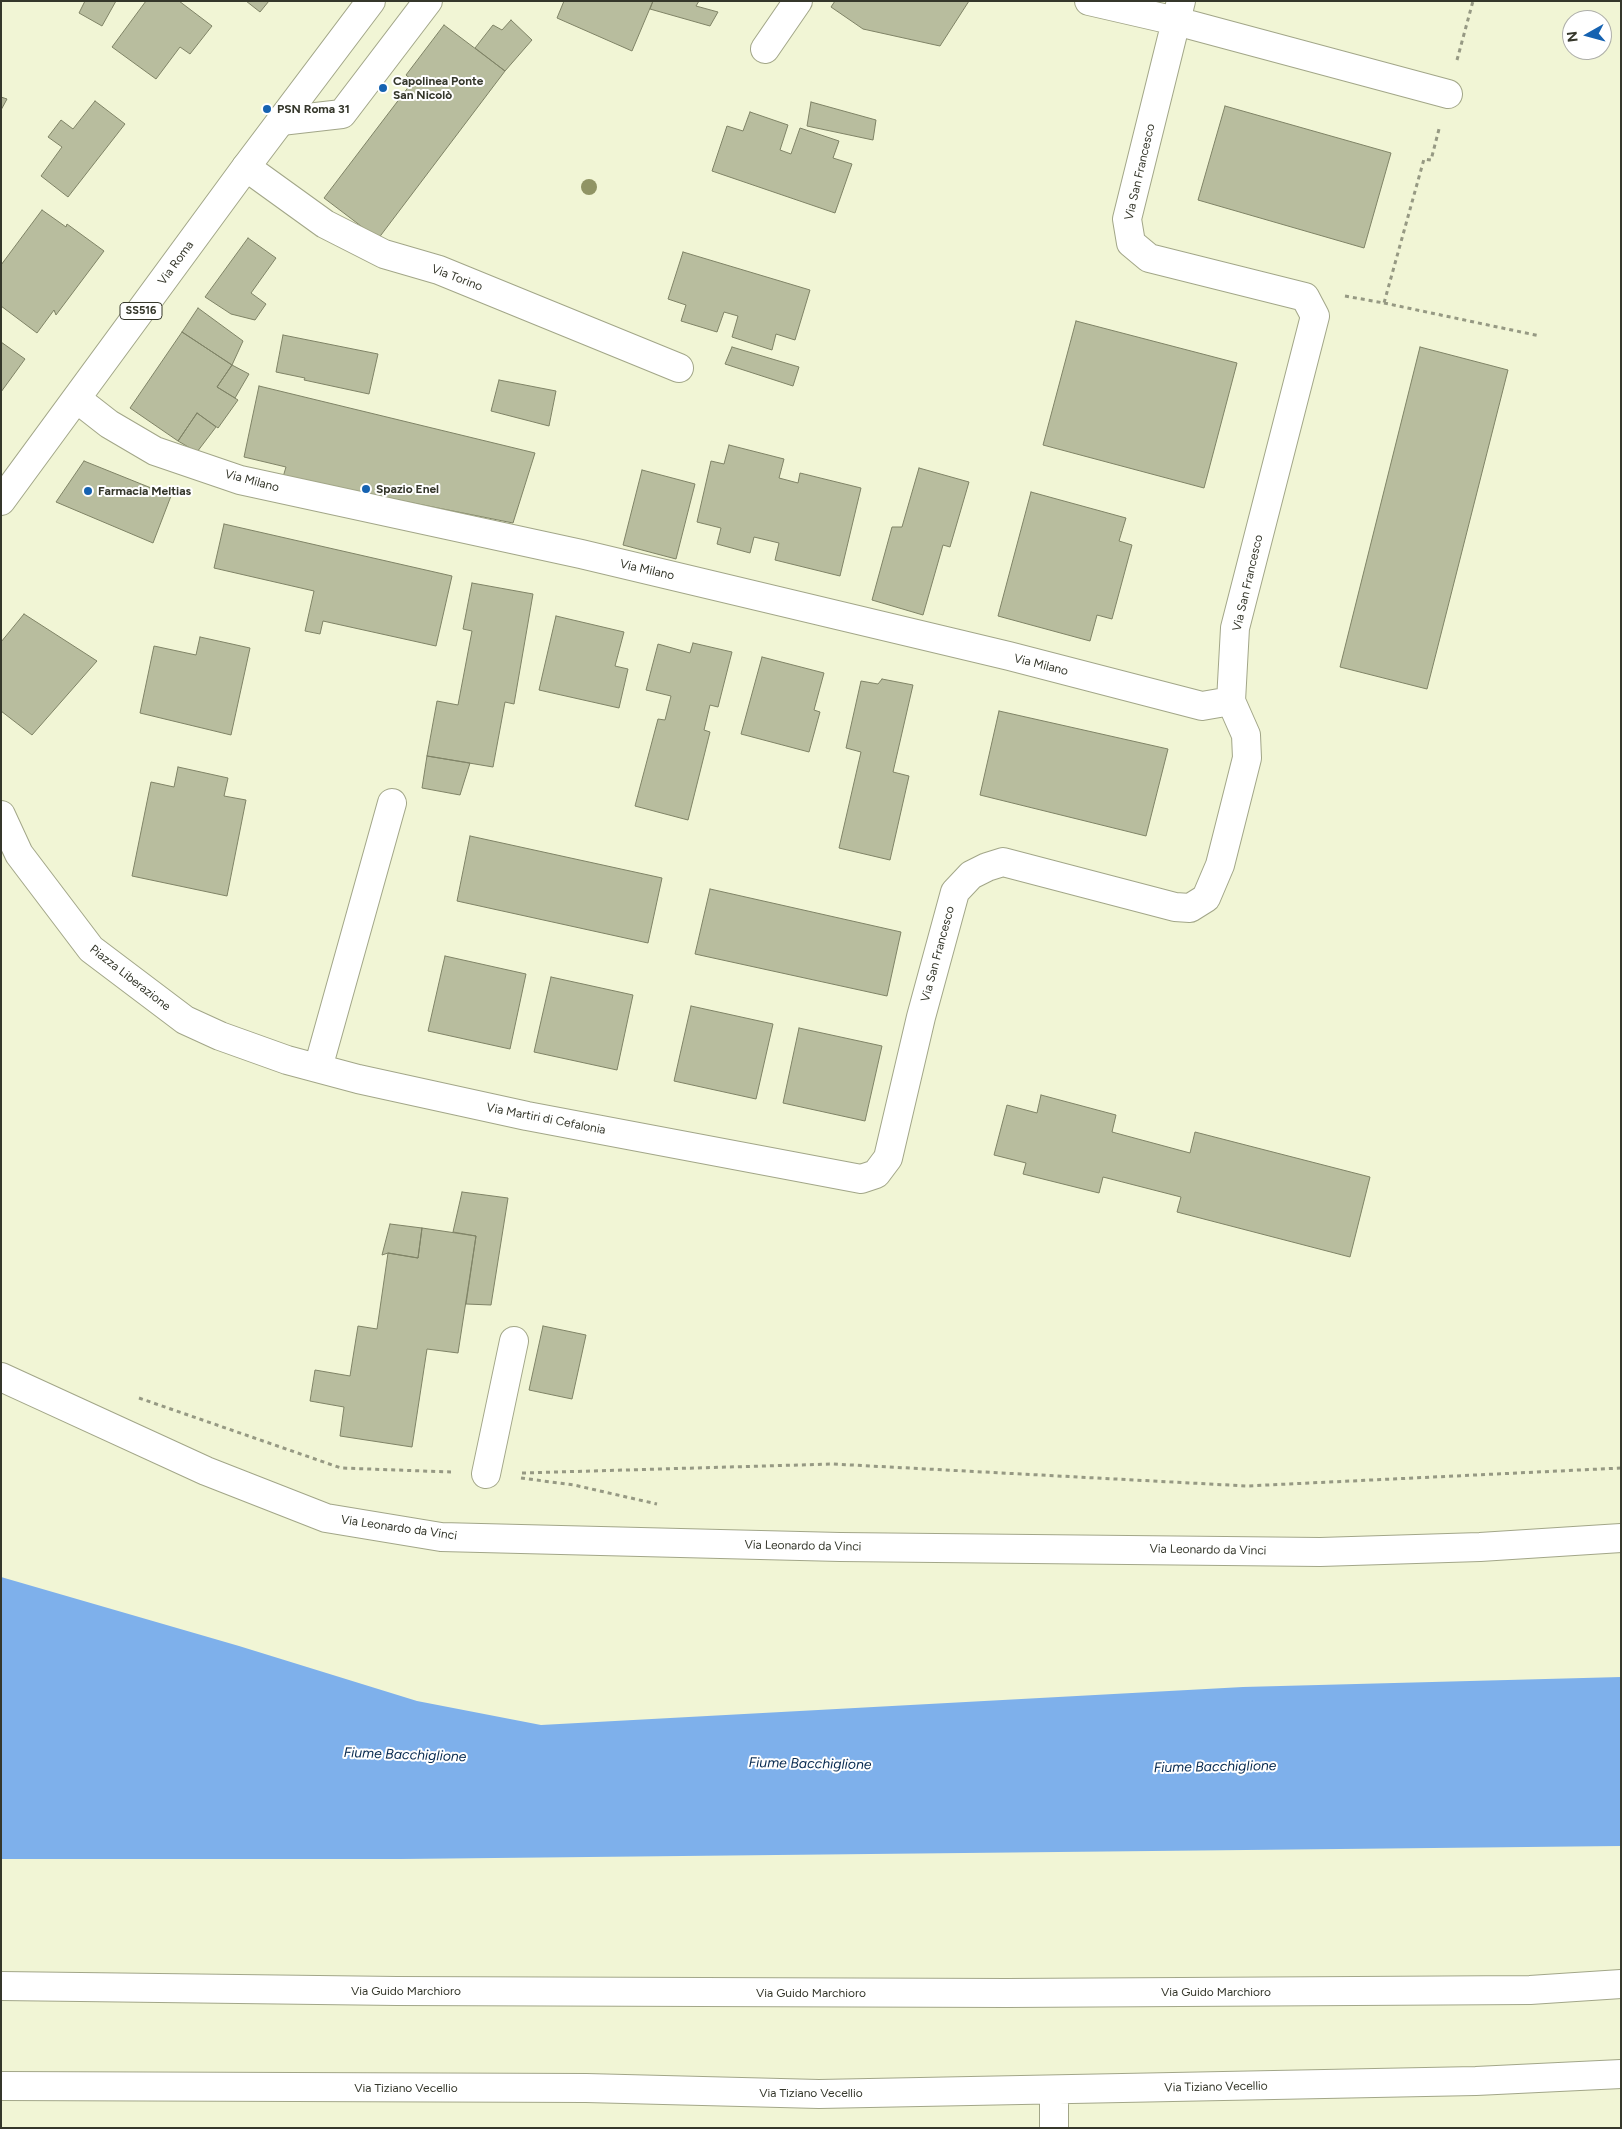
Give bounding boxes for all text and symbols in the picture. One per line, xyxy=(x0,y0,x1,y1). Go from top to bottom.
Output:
north arrow xyxy=(1562,10,1612,60)
text: N xyxy=(1564,30,1582,43)
place label: Capolinea Ponte San Nicolò xyxy=(393,74,483,102)
marker: Capolinea Ponte San Nicolò xyxy=(377,82,389,94)
place label: PSN Roma 31 xyxy=(277,102,350,116)
marker: PSN Roma 31 xyxy=(261,103,273,115)
street label: Via San Francesco xyxy=(1122,122,1158,222)
street label: Via Roma xyxy=(155,238,197,288)
street label: Via Torino xyxy=(429,262,485,294)
road number: SS516 xyxy=(120,302,162,320)
street label: Via Milano xyxy=(223,467,281,495)
place label: Spazio Enel xyxy=(376,482,439,496)
marker: Spazio Enel xyxy=(360,483,372,495)
place label: Farmacia Meltias xyxy=(98,484,191,498)
marker: Farmacia Meltias xyxy=(82,485,94,497)
street label: Via San Francesco xyxy=(1230,533,1266,633)
street label: Via Milano xyxy=(618,557,676,583)
street label: Via Milano xyxy=(1012,651,1070,679)
street label: Via San Francesco xyxy=(918,904,958,1004)
street label: Piazza Liberazione xyxy=(87,942,173,1014)
street label: Via Martiri di Cefalonia xyxy=(485,1100,607,1138)
street label: Via Leonardo da Vinci xyxy=(340,1513,458,1543)
street label: Via Leonardo da Vinci xyxy=(744,1538,862,1554)
street label: Via Leonardo da Vinci xyxy=(1149,1542,1267,1558)
water label: Fiume Bacchiglione xyxy=(343,1744,467,1766)
water label: Fiume Bacchiglione xyxy=(748,1755,872,1773)
water label: Fiume Bacchiglione xyxy=(1153,1758,1277,1776)
street label: Via Guido Marchioro xyxy=(351,1984,461,1998)
street label: Via Guido Marchioro xyxy=(1161,1985,1271,1999)
street label: Via Guido Marchioro xyxy=(756,1986,866,2000)
street label: Via Tiziano Vecellio xyxy=(1164,2079,1268,2095)
street label: Via Tiziano Vecellio xyxy=(354,2081,458,2095)
street label: Via Tiziano Vecellio xyxy=(759,2086,863,2100)

